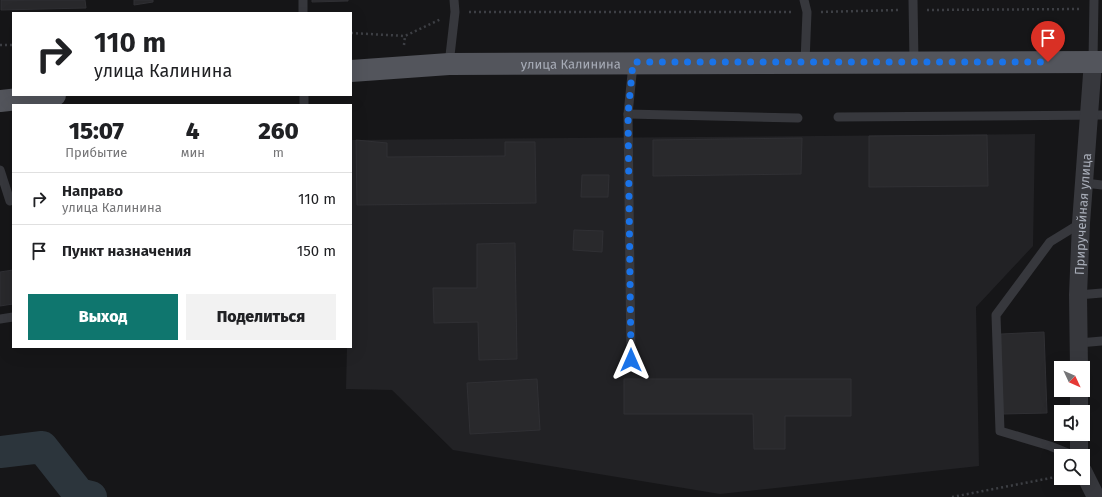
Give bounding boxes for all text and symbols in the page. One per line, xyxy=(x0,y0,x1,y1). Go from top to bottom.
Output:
pin xyxy=(1031,21,1065,62)
text: 110 m xyxy=(94,26,166,59)
icon: arrive xyxy=(1037,27,1059,49)
icon: right xyxy=(28,28,80,80)
street label: улица Калинина xyxy=(521,56,621,72)
text: улица Калинина xyxy=(94,60,232,82)
text: 15:07 xyxy=(69,117,124,145)
text: 4 xyxy=(186,117,200,145)
text: 260 xyxy=(258,117,299,145)
text: Прибытие xyxy=(65,145,127,160)
text: мин xyxy=(181,145,205,160)
text: m xyxy=(273,145,284,160)
street label: Приручейная улица xyxy=(1072,153,1094,275)
text: Направо xyxy=(62,182,123,200)
icon: right xyxy=(28,188,50,210)
text: 110 m xyxy=(298,190,336,208)
text: улица Калинина xyxy=(62,200,162,215)
icon: arrive xyxy=(28,240,50,262)
text: Пункт назначения xyxy=(62,242,191,260)
text: 150 m xyxy=(297,242,336,260)
button: Выход xyxy=(28,294,178,340)
button: Поделиться xyxy=(186,294,336,340)
position arrow xyxy=(610,339,652,381)
north arrow xyxy=(1054,361,1090,397)
map controls xyxy=(1054,361,1090,485)
button: sound xyxy=(1054,405,1090,441)
button: search xyxy=(1054,449,1090,485)

